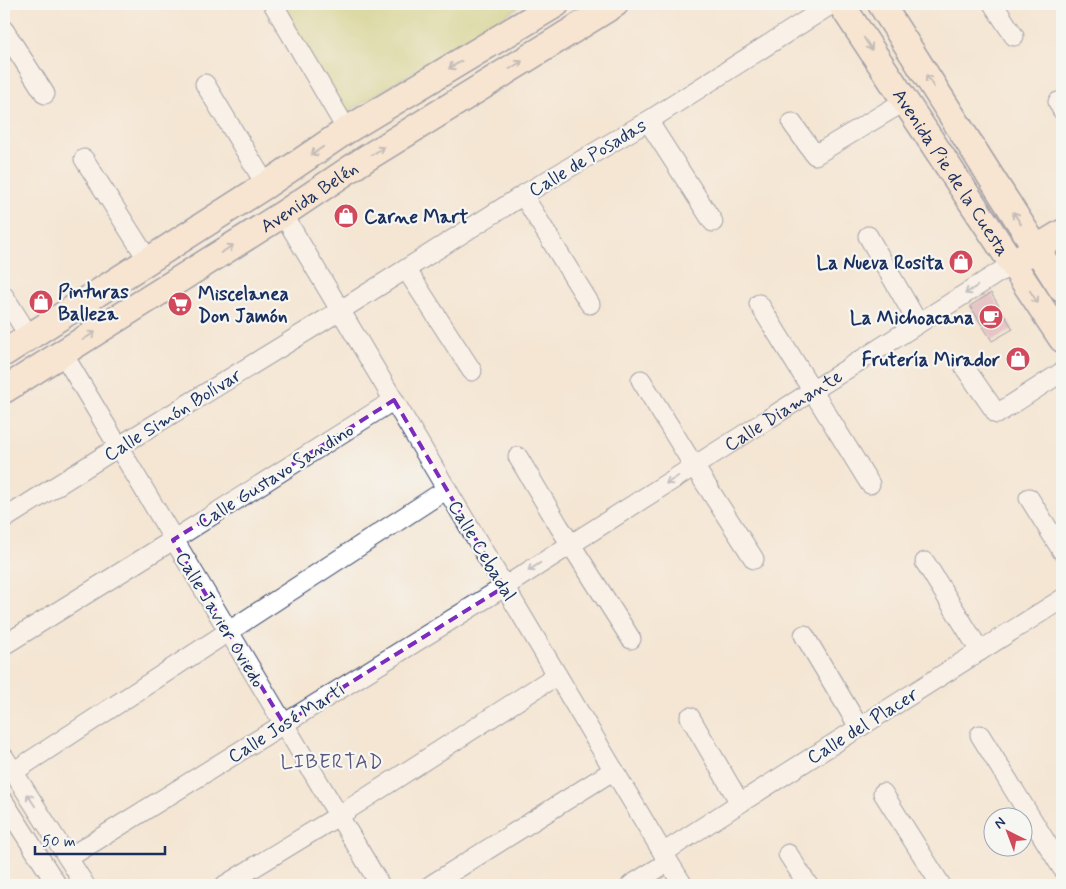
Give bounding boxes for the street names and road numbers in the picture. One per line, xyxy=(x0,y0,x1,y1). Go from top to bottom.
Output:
street label: Avenida Pie de la Cuesta xyxy=(886,84,1015,261)
street label: Calle de Posadas xyxy=(524,113,651,203)
street label: Avenida Belén xyxy=(256,156,363,239)
street label: Calle Simón Bolívar xyxy=(99,363,246,468)
street label: Calle Diamante xyxy=(720,364,848,458)
street label: Calle Gustavo Sandino xyxy=(193,418,359,535)
street label: Calle Cebadal xyxy=(442,496,522,606)
street label: Calle Javier Oviedo xyxy=(169,547,270,692)
street label: Calle José Martí xyxy=(223,677,350,769)
street label: Calle del Placer xyxy=(803,682,923,770)

